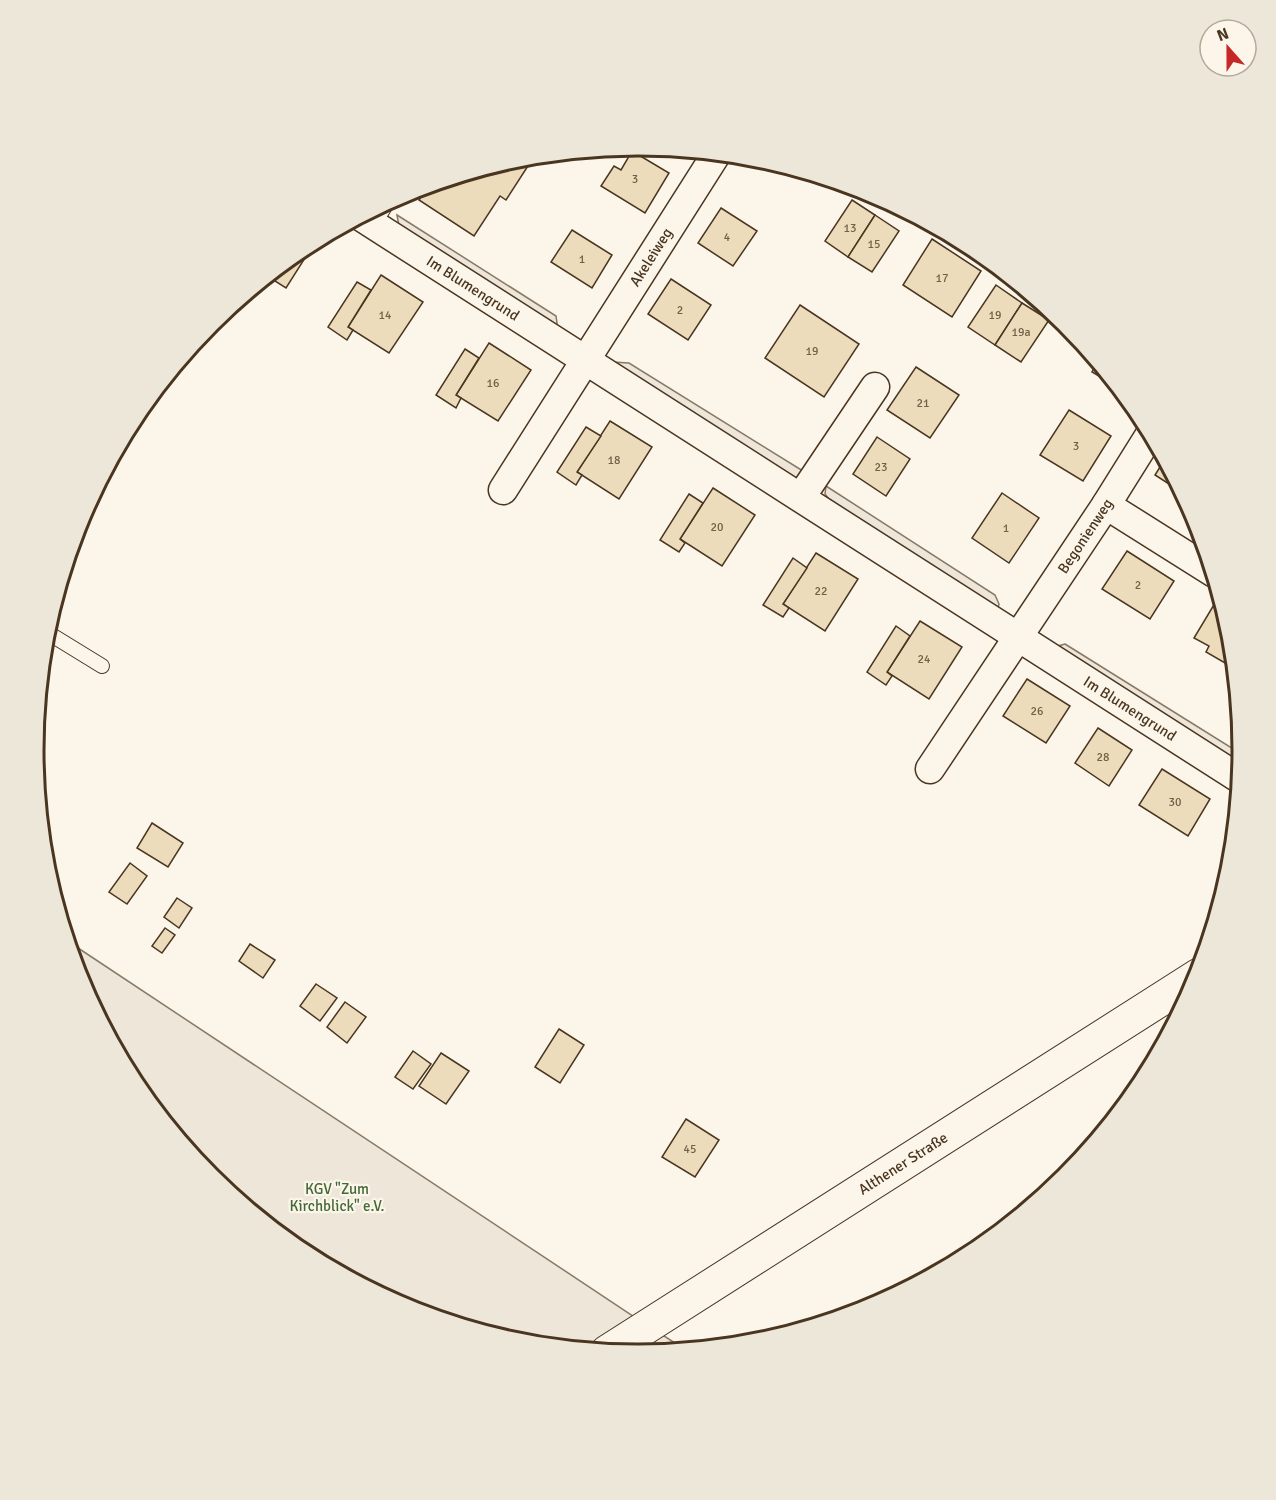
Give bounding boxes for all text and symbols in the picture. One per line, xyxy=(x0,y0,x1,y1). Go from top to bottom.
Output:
north arrow xyxy=(1198,18,1258,78)
text: N xyxy=(1214,24,1232,46)
house number: 3 xyxy=(632,172,638,187)
house number: 13 xyxy=(844,221,856,236)
street label: Akeleiweg xyxy=(626,224,676,290)
house number: 4 xyxy=(724,230,731,245)
house number: 15 xyxy=(868,237,880,252)
street label: Im Blumengrund xyxy=(423,252,523,325)
house number: 1 xyxy=(579,252,585,267)
house number: 17 xyxy=(936,271,948,286)
house number: 2 xyxy=(677,303,683,318)
house number: 14 xyxy=(379,308,392,323)
house number: 19 xyxy=(989,308,1001,323)
house number: 19a xyxy=(1011,325,1031,340)
house number: 19 xyxy=(806,344,818,359)
house number: 16 xyxy=(487,376,499,391)
house number: 21 xyxy=(917,396,929,411)
house number: 3 xyxy=(1073,439,1079,454)
house number: 18 xyxy=(608,453,620,468)
house number: 23 xyxy=(875,460,887,475)
street label: Begonienweg xyxy=(1054,495,1117,577)
house number: 20 xyxy=(711,520,723,535)
house number: 1 xyxy=(1003,521,1009,536)
house number: 2 xyxy=(1135,578,1141,593)
house number: 22 xyxy=(815,584,827,599)
house number: 24 xyxy=(918,652,931,667)
street label: Im Blumengrund xyxy=(1080,672,1180,745)
house number: 26 xyxy=(1031,704,1043,719)
house number: 28 xyxy=(1097,750,1109,765)
house number: 30 xyxy=(1169,795,1181,810)
street label: Althener Straße xyxy=(855,1128,951,1199)
house number: 45 xyxy=(684,1142,696,1157)
park label: KGV "Zum Kirchblick" e.V. xyxy=(290,1180,384,1215)

